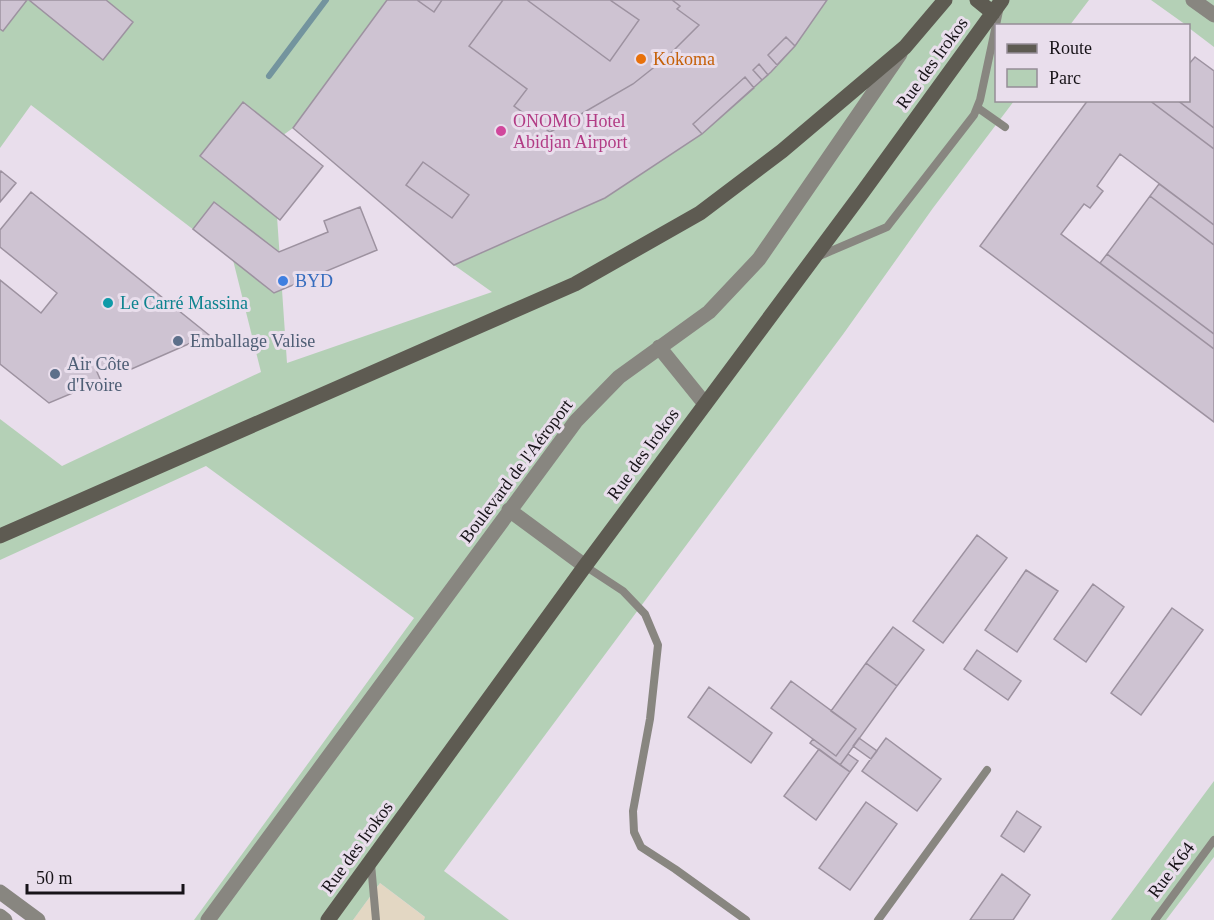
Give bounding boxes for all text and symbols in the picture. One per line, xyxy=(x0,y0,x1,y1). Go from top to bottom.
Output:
street label: Rue des Irokos xyxy=(892,13,972,113)
legend xyxy=(995,24,1190,102)
text: Route xyxy=(1049,38,1092,58)
place label: Kokoma xyxy=(653,49,715,69)
marker: Kokoma xyxy=(634,52,648,66)
text: Parc xyxy=(1049,68,1081,88)
place label: ONOMO Hotel Abidjan Airport xyxy=(513,111,628,152)
marker: ONOMO Hotel Abidjan Airport xyxy=(494,124,508,138)
place label: BYD xyxy=(295,271,333,291)
marker: BYD xyxy=(276,274,290,288)
place label: Le Carré Massina xyxy=(120,293,248,313)
marker: Le Carré Massina xyxy=(101,296,115,310)
place label: Emballage Valise xyxy=(190,331,315,351)
marker: Emballage Valise xyxy=(171,334,185,348)
place label: Air Côte d'Ivoire xyxy=(67,354,130,395)
marker: Air Côte d'Ivoire xyxy=(48,367,62,381)
street label: Boulevard de l'Aéroport xyxy=(456,395,576,547)
street label: Rue des Irokos xyxy=(603,404,683,504)
street label: Rue des Irokos xyxy=(317,797,397,897)
street label: Rue K64 xyxy=(1144,838,1198,902)
scale bar xyxy=(27,857,183,895)
text: 50 m xyxy=(36,868,73,888)

